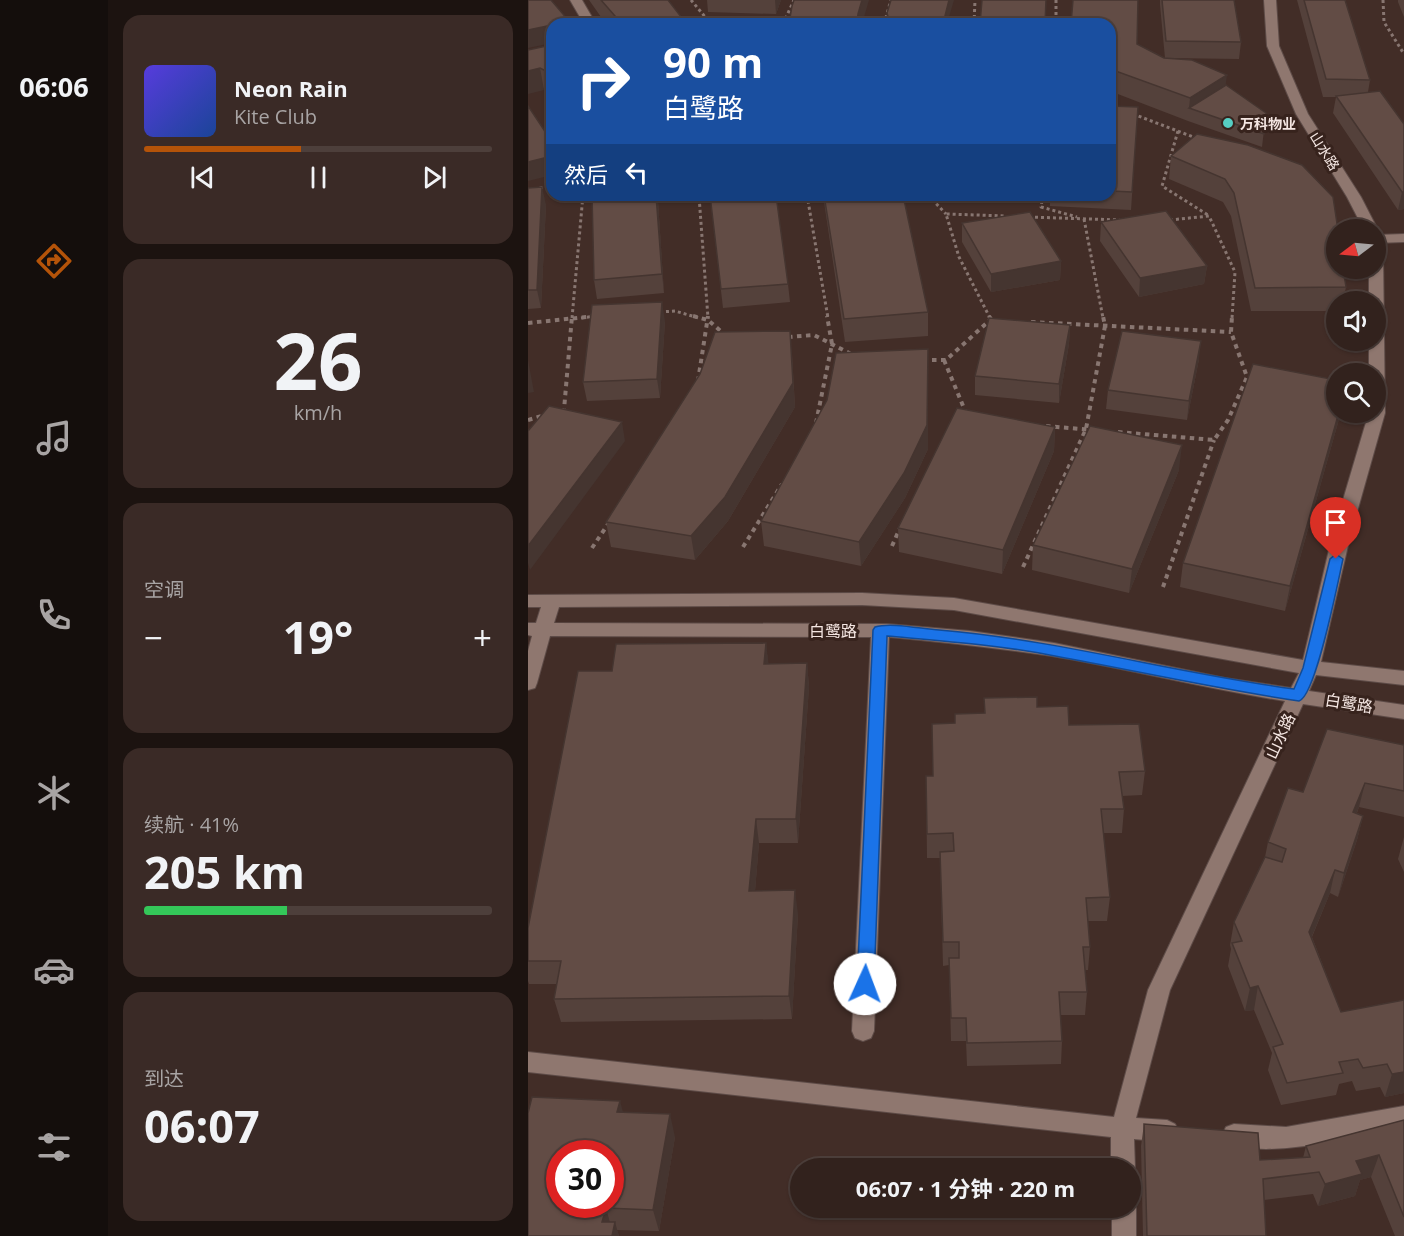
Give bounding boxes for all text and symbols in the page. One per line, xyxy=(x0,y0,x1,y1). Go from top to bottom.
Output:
text: 90 m xyxy=(663,33,763,90)
icon: right xyxy=(564,42,642,120)
text: 06:06 xyxy=(19,68,89,105)
text: Neon Rain xyxy=(234,73,348,103)
text: 白鹭路 xyxy=(663,89,744,126)
text: Kite Club xyxy=(234,103,317,130)
place label: 万科物业 xyxy=(1240,114,1296,133)
marker: 万科物业 xyxy=(1221,116,1235,130)
street label: 山水路 xyxy=(1306,128,1344,174)
icon: left xyxy=(620,156,653,189)
text: 然后 xyxy=(564,159,608,189)
icon: previous xyxy=(186,161,219,194)
icon: pause xyxy=(302,161,335,194)
icon: next xyxy=(418,161,451,194)
north arrow xyxy=(1326,219,1386,279)
map controls xyxy=(1326,219,1386,423)
icon: directions xyxy=(33,240,75,282)
button: sound xyxy=(1326,291,1386,351)
text: 26 xyxy=(273,307,363,413)
button: search xyxy=(1326,363,1386,423)
text: km/h xyxy=(294,399,342,426)
icon: music xyxy=(33,417,75,459)
pin xyxy=(1310,497,1361,559)
icon: arrive xyxy=(1319,506,1352,539)
text: 空调 xyxy=(144,576,184,603)
icon: phone xyxy=(33,594,75,636)
text: 19° xyxy=(283,606,353,667)
text: − xyxy=(144,615,163,660)
text: + xyxy=(473,615,492,660)
street label: 白鹭路 xyxy=(809,620,857,642)
street label: 白鹭路 xyxy=(1324,688,1374,718)
street label: 山水路 xyxy=(1260,710,1300,762)
icon: climate xyxy=(33,772,75,814)
text: 续航 · 41% xyxy=(144,811,239,838)
text: 205 km xyxy=(144,841,305,902)
icon: car xyxy=(33,949,75,991)
position arrow xyxy=(833,952,897,1016)
text: 到达 xyxy=(144,1065,184,1092)
text: 06:07 xyxy=(144,1095,260,1156)
icon: filters xyxy=(33,1126,75,1168)
speed limit sign: 30 xyxy=(546,1140,624,1218)
text: 06:07 · 1 分钟 · 220 m xyxy=(856,1173,1075,1203)

